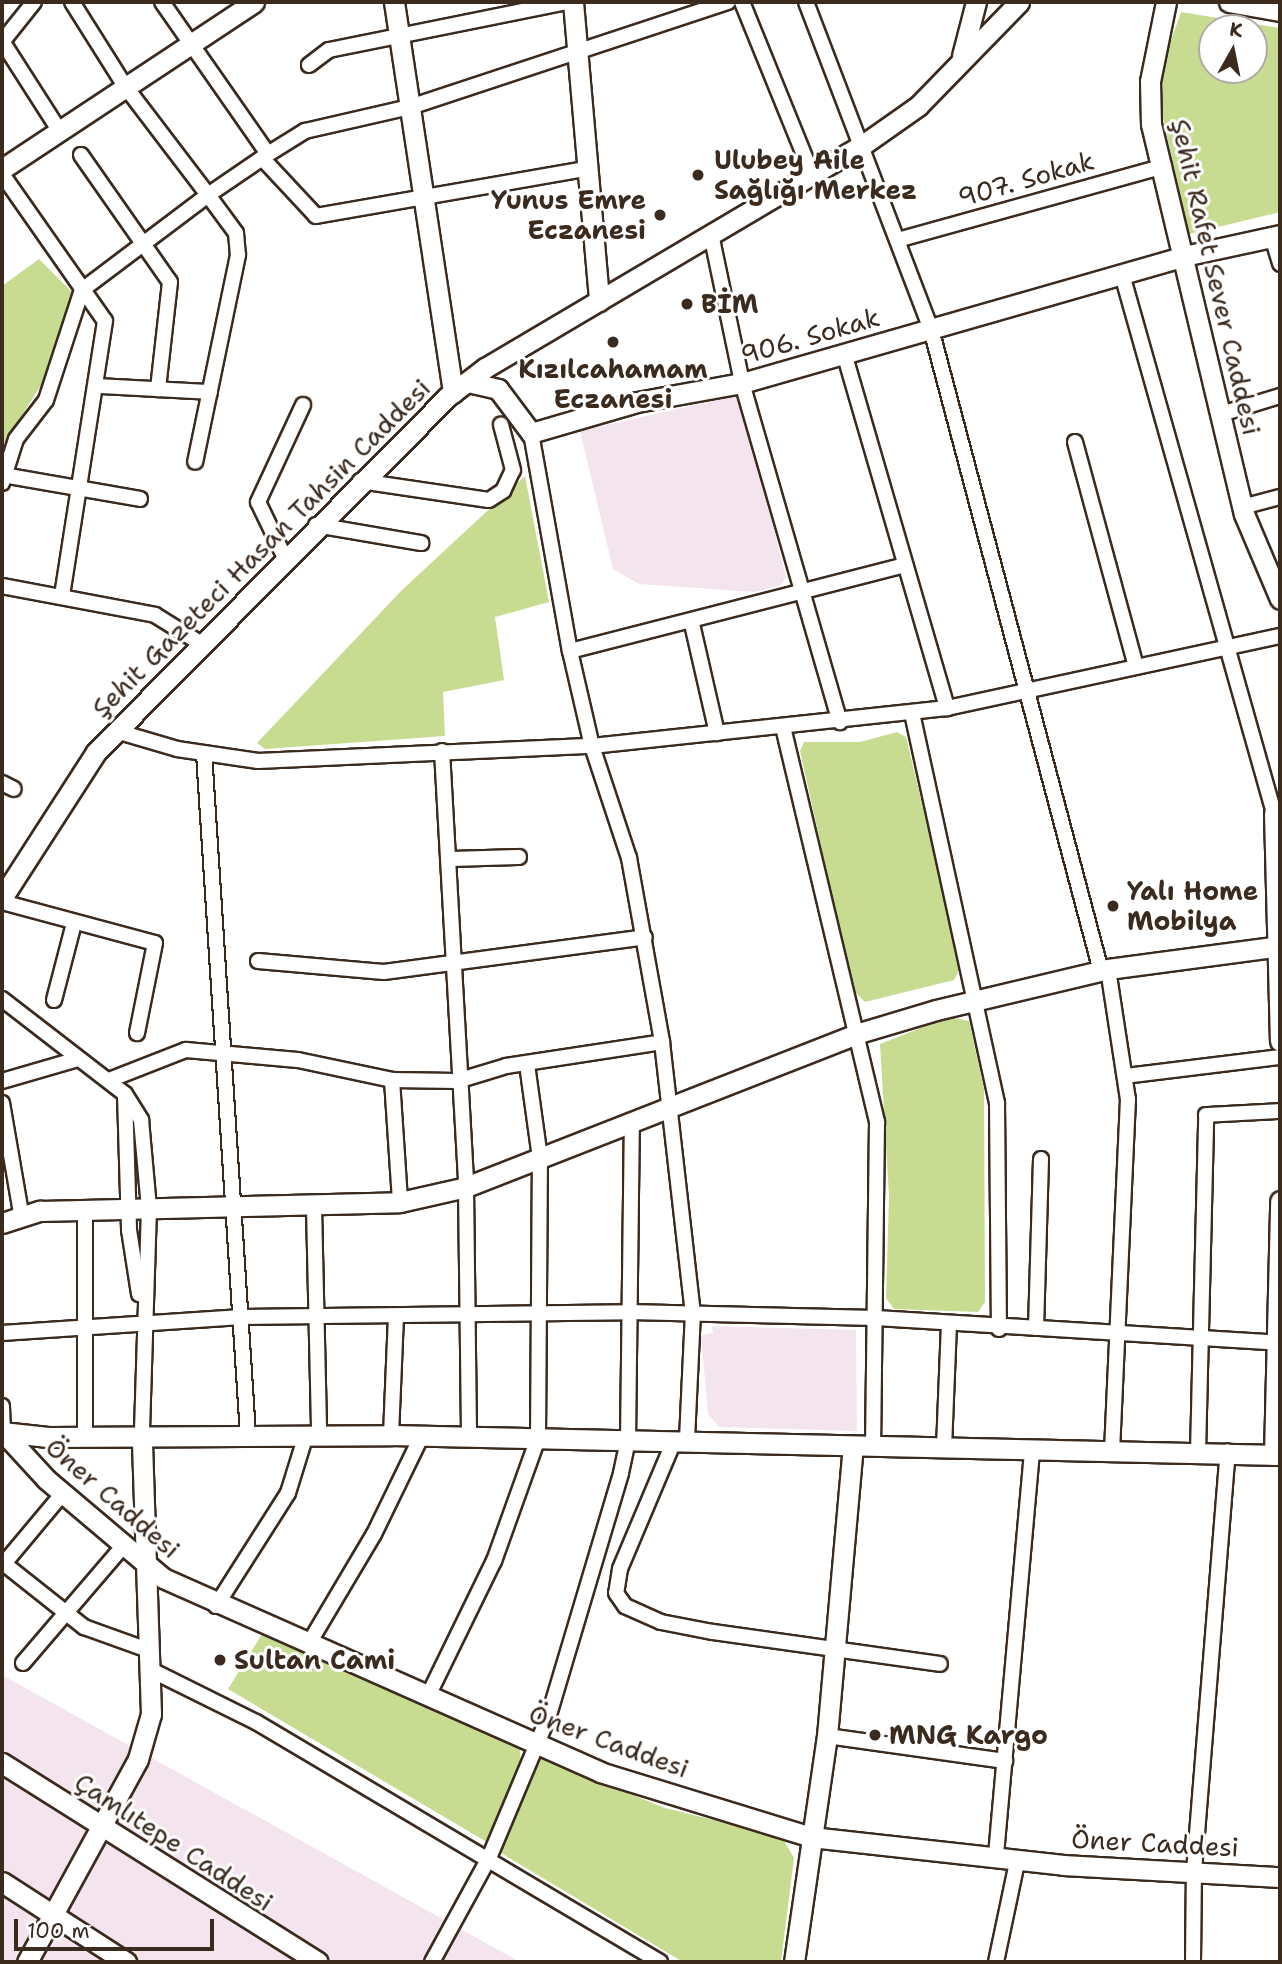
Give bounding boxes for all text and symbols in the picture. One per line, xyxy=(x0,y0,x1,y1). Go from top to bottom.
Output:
north arrow xyxy=(1198,14,1268,84)
text: K xyxy=(1228,16,1244,43)
street label: Şehit Rafet Sever Caddesi xyxy=(1164,116,1268,438)
place label: Ulubey Aile Sağlığı Merkez xyxy=(714,144,917,206)
street label: 907. Sokak xyxy=(954,145,1098,213)
marker: Ulubey Aile Sağlığı Merkez xyxy=(688,165,708,185)
place label: Yunus Emre Eczanesi xyxy=(491,184,646,246)
marker: Yunus Emre Eczanesi xyxy=(652,207,668,223)
place label: BİM xyxy=(701,288,759,320)
marker: BİM xyxy=(679,296,695,312)
street label: 906. Sokak xyxy=(737,301,883,371)
marker: Kızılcahamam Eczanesi xyxy=(605,334,621,350)
place label: Kızılcahamam Eczanesi xyxy=(518,353,708,414)
street label: Şehit Gazeteci Hasan Tahsin Caddesi xyxy=(85,372,437,724)
place label: Yalı Home Mobilya xyxy=(1127,875,1258,936)
marker: Yalı Home Mobilya xyxy=(1105,898,1121,914)
street label: Öner Caddesi xyxy=(39,1431,187,1565)
place label: Sultan Cami xyxy=(234,1644,395,1676)
marker: Sultan Cami xyxy=(212,1652,228,1668)
street label: Öner Caddesi xyxy=(525,1698,693,1784)
place label: MNG Kargo xyxy=(889,1719,1048,1751)
marker: MNG Kargo xyxy=(867,1727,883,1743)
street label: Çamlıtepe Caddesi xyxy=(69,1766,279,1918)
street label: Öner Caddesi xyxy=(1070,1823,1240,1863)
scale bar xyxy=(18,1904,217,1948)
text: 100 m xyxy=(27,1917,90,1945)

